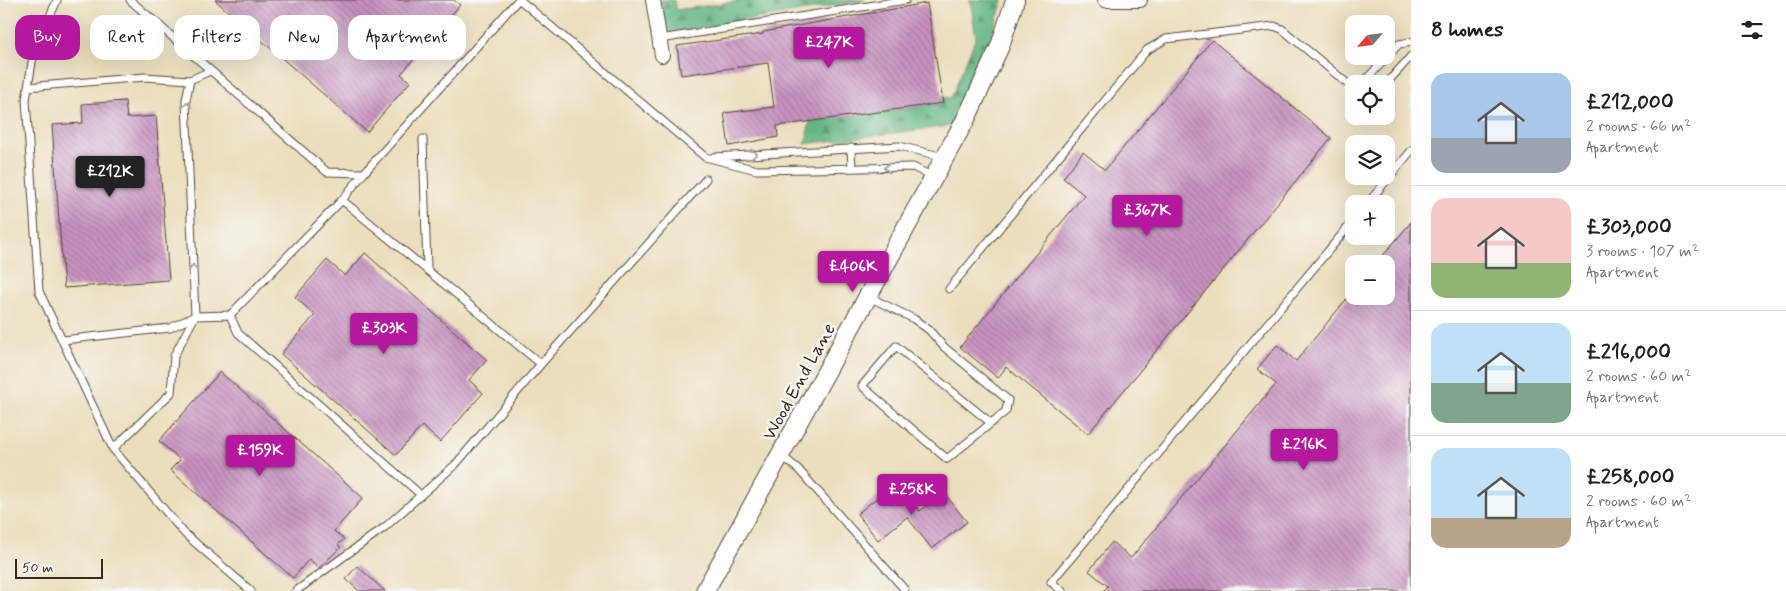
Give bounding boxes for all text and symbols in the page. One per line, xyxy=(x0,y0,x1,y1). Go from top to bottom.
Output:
chip: Buy xyxy=(15,15,80,60)
chip: Rent xyxy=(90,15,164,60)
chip: Filters xyxy=(174,15,260,60)
chip: New xyxy=(270,15,338,60)
chip: Apartment xyxy=(348,15,466,60)
north arrow xyxy=(1345,15,1395,65)
map controls xyxy=(1345,15,1395,305)
text: 8 homes xyxy=(1431,16,1503,44)
icon: filters xyxy=(1738,16,1766,44)
pin: £247K xyxy=(794,27,864,69)
text: £247K xyxy=(804,32,854,53)
button: locate xyxy=(1345,75,1395,125)
text: £212,000 xyxy=(1586,88,1674,116)
icon: home xyxy=(1471,93,1531,153)
one-way arrow xyxy=(181,101,192,109)
text: 2 rooms · 66 m² xyxy=(1586,116,1691,137)
button: layers xyxy=(1345,135,1395,185)
text: Apartment xyxy=(1586,137,1659,158)
one-way arrow xyxy=(750,149,758,160)
pin: £212K xyxy=(75,156,145,198)
text: £212K xyxy=(87,161,133,182)
one-way arrow xyxy=(883,162,891,173)
pin: £367K xyxy=(1112,194,1182,237)
button: + xyxy=(1345,195,1395,245)
text: £367K xyxy=(1123,200,1171,221)
text: £303,000 xyxy=(1586,213,1672,241)
icon: home xyxy=(1471,218,1531,278)
text: 3 rooms · 107 m² xyxy=(1586,241,1699,262)
pin: £406K xyxy=(818,250,888,293)
button: − xyxy=(1345,255,1395,305)
text: £406K xyxy=(829,256,877,277)
text: Apartment xyxy=(1586,262,1659,283)
one-way arrow xyxy=(187,263,198,271)
pin: £303K xyxy=(349,312,419,355)
text: £303K xyxy=(361,318,407,339)
street label: Wood End Lane xyxy=(757,319,842,445)
text: £216,000 xyxy=(1586,338,1671,366)
icon: home xyxy=(1471,343,1531,403)
text: 2 rooms · 60 m² xyxy=(1586,366,1691,387)
text: Apartment xyxy=(1586,387,1659,408)
pin: £216K xyxy=(1269,428,1339,471)
pin: £159K xyxy=(225,434,295,477)
text: £216K xyxy=(1282,434,1326,455)
text: £159K xyxy=(237,440,283,461)
text: £258,000 xyxy=(1586,463,1675,491)
icon: home xyxy=(1471,468,1531,528)
pin: £258K xyxy=(877,474,947,516)
text: £258K xyxy=(888,479,936,500)
text: 2 rooms · 60 m² xyxy=(1586,491,1691,512)
text: Apartment xyxy=(1586,512,1659,533)
scale bar xyxy=(15,556,102,579)
text: 50 m xyxy=(22,559,53,577)

